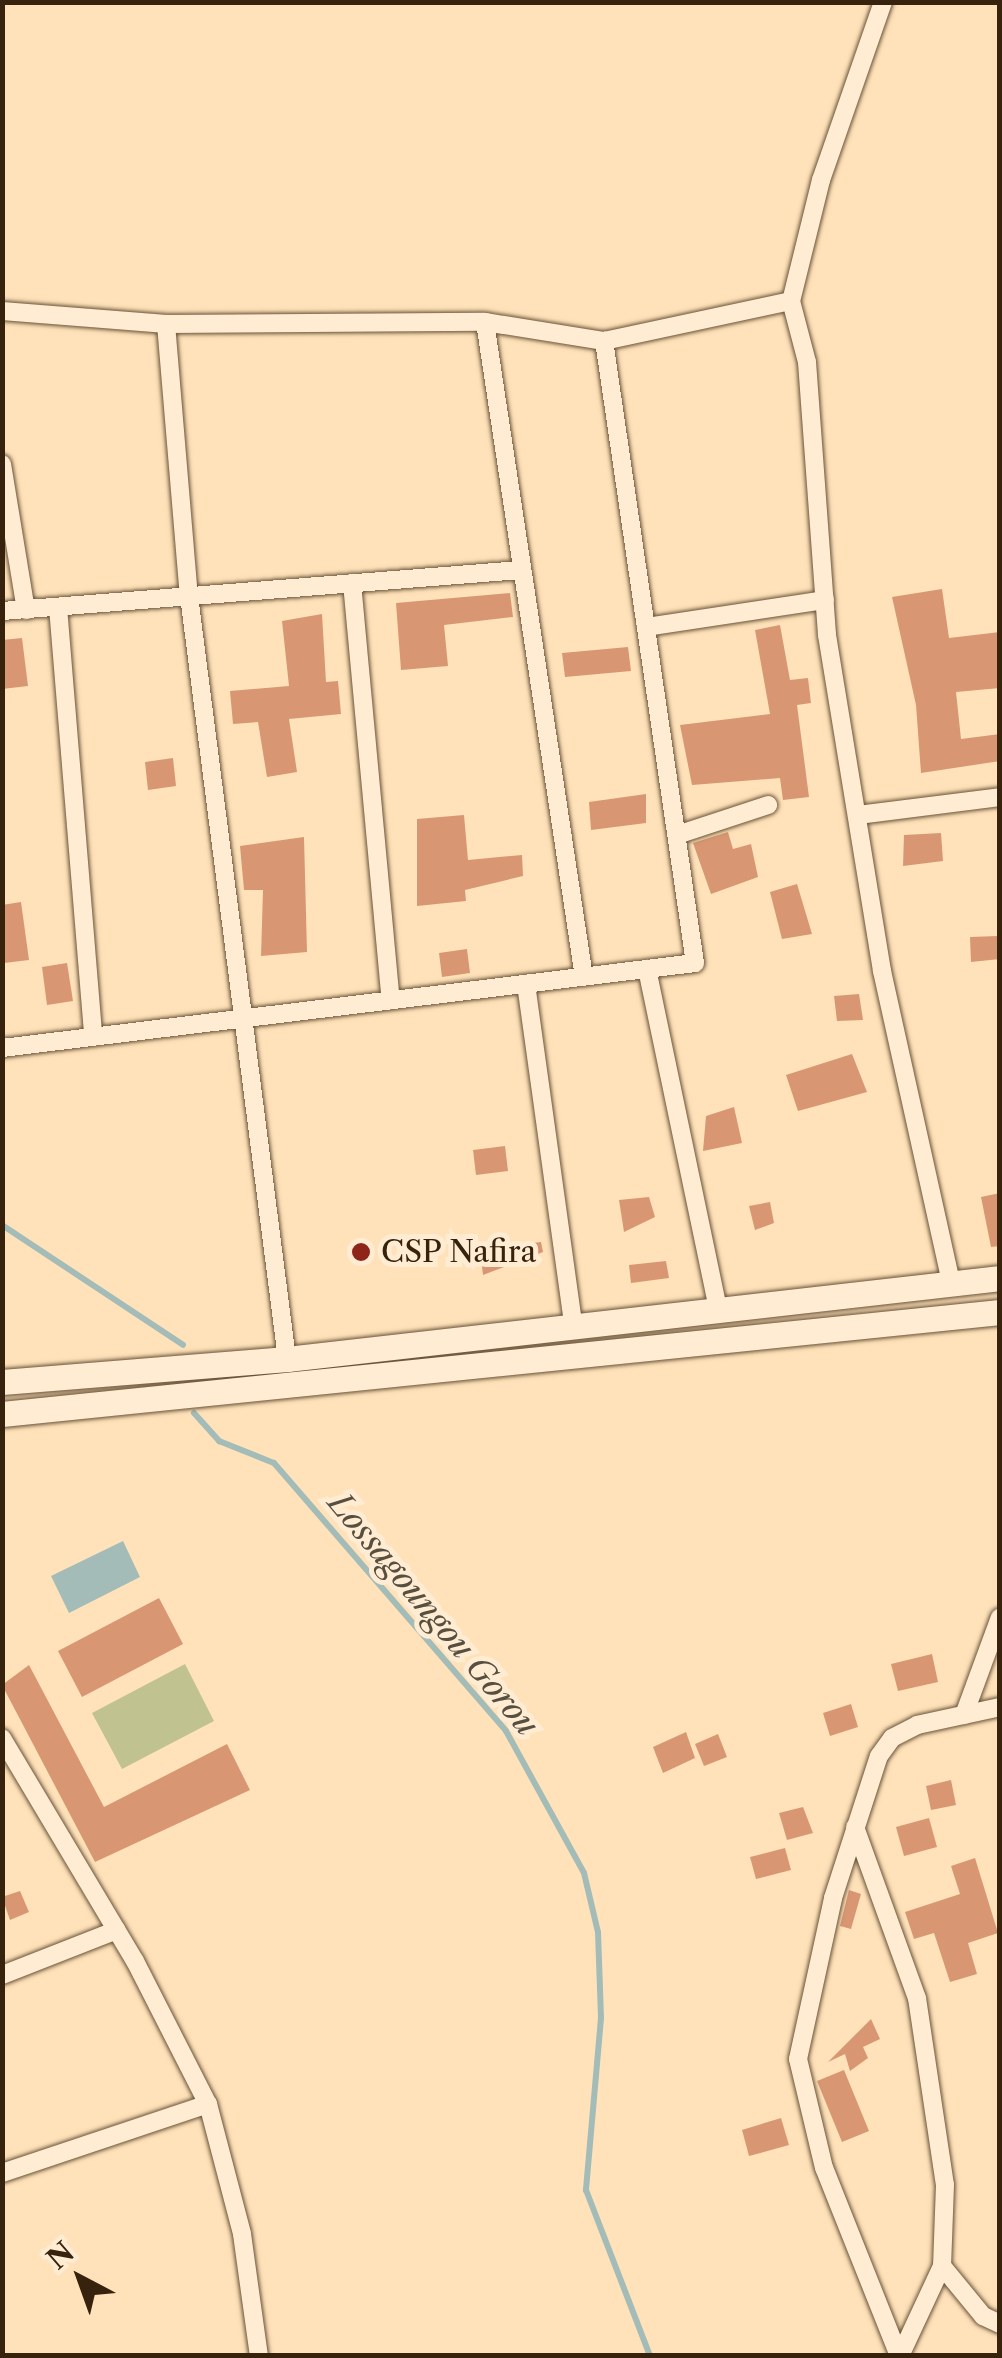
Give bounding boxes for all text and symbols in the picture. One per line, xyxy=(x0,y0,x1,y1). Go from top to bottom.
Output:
place label: CSP Nafira xyxy=(381,1234,537,1270)
marker: CSP Nafira xyxy=(350,1241,372,1263)
water label: Lossagoungou Gorou xyxy=(320,1485,546,1743)
north arrow xyxy=(30,2228,130,2328)
text: N xyxy=(40,2235,81,2276)

